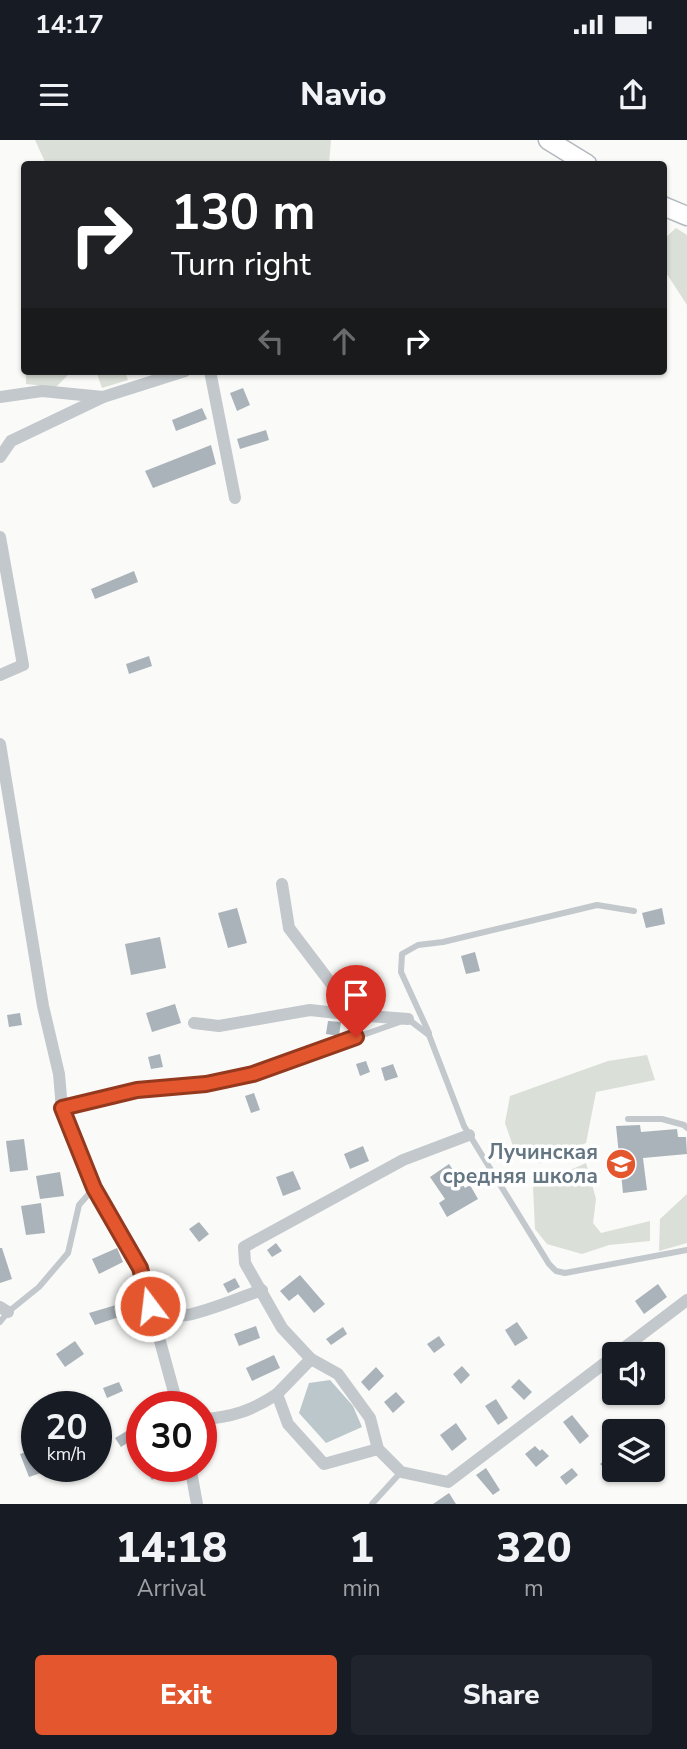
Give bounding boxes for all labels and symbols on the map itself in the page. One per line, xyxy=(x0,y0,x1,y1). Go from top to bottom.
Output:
pin xyxy=(326,965,386,1037)
place label: Лучинская средняя школа xyxy=(443,1138,598,1190)
school or university icon: Лучинская средняя школа xyxy=(604,1147,638,1181)
position arrow xyxy=(113,1269,187,1343)
speed limit sign: 30 xyxy=(126,1391,217,1482)

